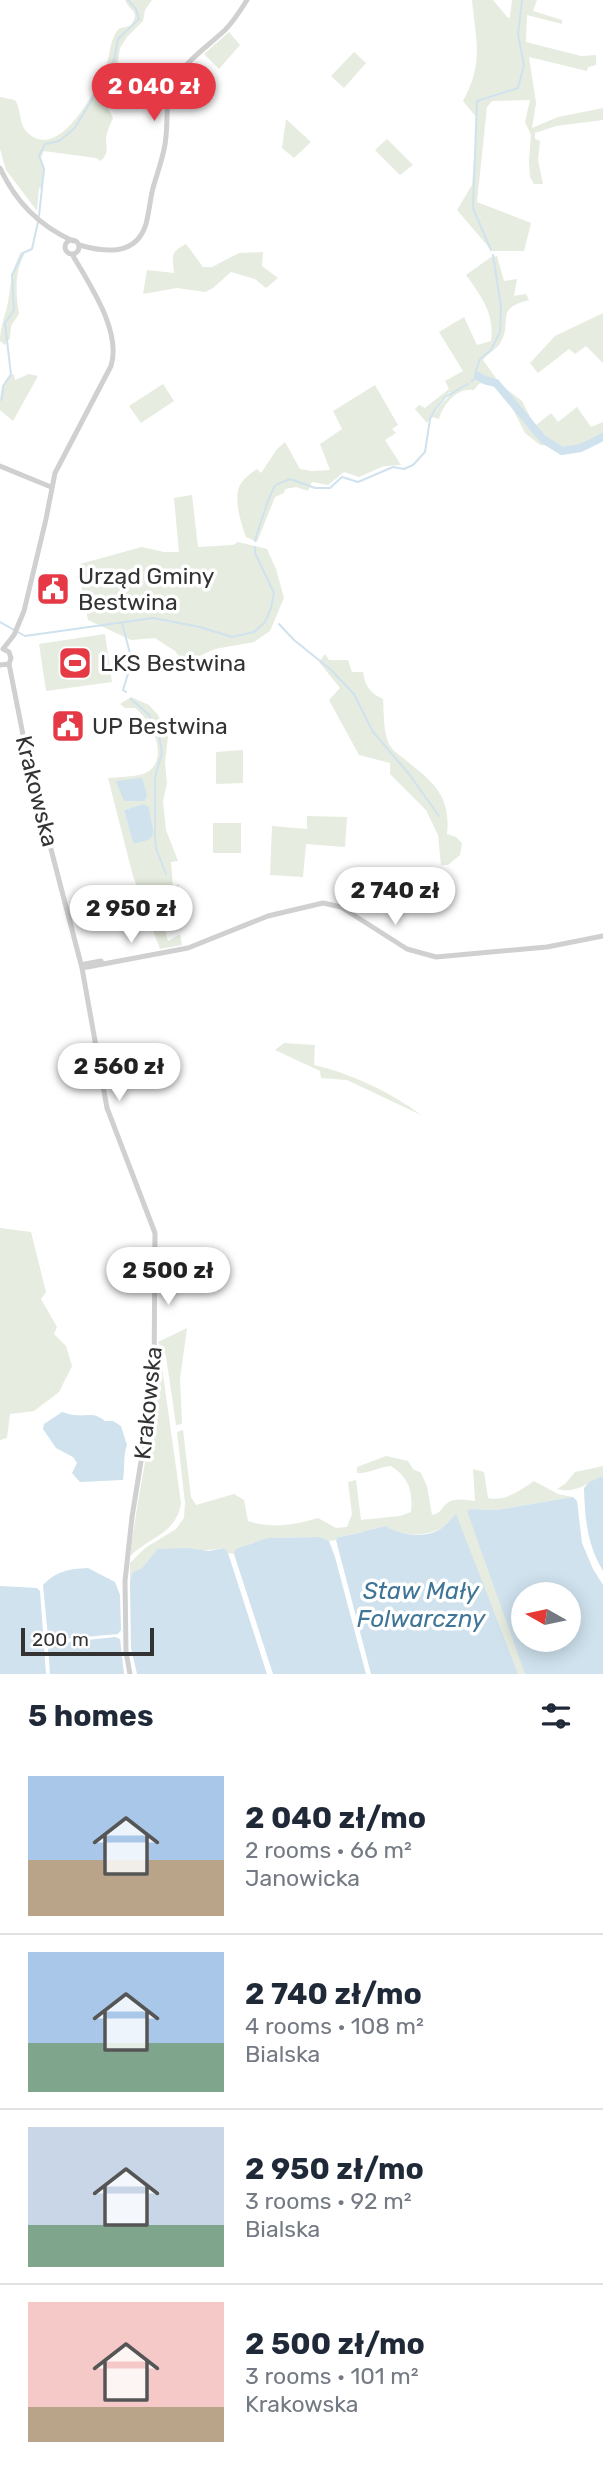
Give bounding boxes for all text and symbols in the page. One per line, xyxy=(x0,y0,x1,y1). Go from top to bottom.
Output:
pin: 2 040 zł xyxy=(82,64,226,123)
text: 2 040 zł xyxy=(108,72,200,100)
place label: Urząd Gminy Bestwina xyxy=(78,562,215,616)
public building icon: Urząd Gminy Bestwina xyxy=(34,570,72,608)
sports icon: LKS Bestwina xyxy=(56,644,94,682)
place label: LKS Bestwina xyxy=(100,649,246,677)
public building icon: UP Bestwina xyxy=(49,707,87,745)
place label: UP Bestwina xyxy=(92,712,228,740)
street label: Krakowska xyxy=(10,733,64,849)
pin: 2 740 zł xyxy=(323,867,467,927)
text: 2 740 zł xyxy=(350,876,440,904)
pin: 2 950 zł xyxy=(59,886,203,945)
text: 2 950 zł xyxy=(86,894,176,922)
pin: 2 560 zł xyxy=(47,1044,191,1103)
text: 2 560 zł xyxy=(74,1052,164,1080)
pin: 2 500 zł xyxy=(96,1248,240,1307)
text: 2 500 zł xyxy=(122,1256,214,1284)
street label: Krakowska xyxy=(128,1345,168,1461)
water label: Staw Mały Folwarczny xyxy=(357,1577,486,1633)
north arrow xyxy=(511,1582,581,1652)
map controls xyxy=(511,1582,581,1652)
scale bar xyxy=(21,1625,154,1657)
text: 200 m xyxy=(32,1628,89,1651)
icon: filters xyxy=(537,1697,575,1735)
text: 5 homes xyxy=(28,1698,154,1734)
text: 2 040 zł/mo xyxy=(245,1800,426,1836)
icon: home xyxy=(84,1804,168,1888)
text: 2 rooms · 66 m² xyxy=(245,1836,412,1864)
text: Janowicka xyxy=(245,1864,360,1892)
text: 2 740 zł/mo xyxy=(245,1976,422,2012)
icon: home xyxy=(84,1980,168,2064)
text: 4 rooms · 108 m² xyxy=(245,2012,424,2040)
text: Bialska xyxy=(245,2040,320,2068)
text: 2 950 zł/mo xyxy=(245,2151,424,2187)
icon: home xyxy=(84,2155,168,2239)
text: 3 rooms · 92 m² xyxy=(245,2187,411,2215)
text: Bialska xyxy=(245,2215,320,2243)
text: 2 500 zł/mo xyxy=(245,2326,425,2362)
icon: home xyxy=(84,2330,168,2414)
text: 3 rooms · 101 m² xyxy=(245,2362,419,2390)
text: Krakowska xyxy=(245,2390,358,2418)

